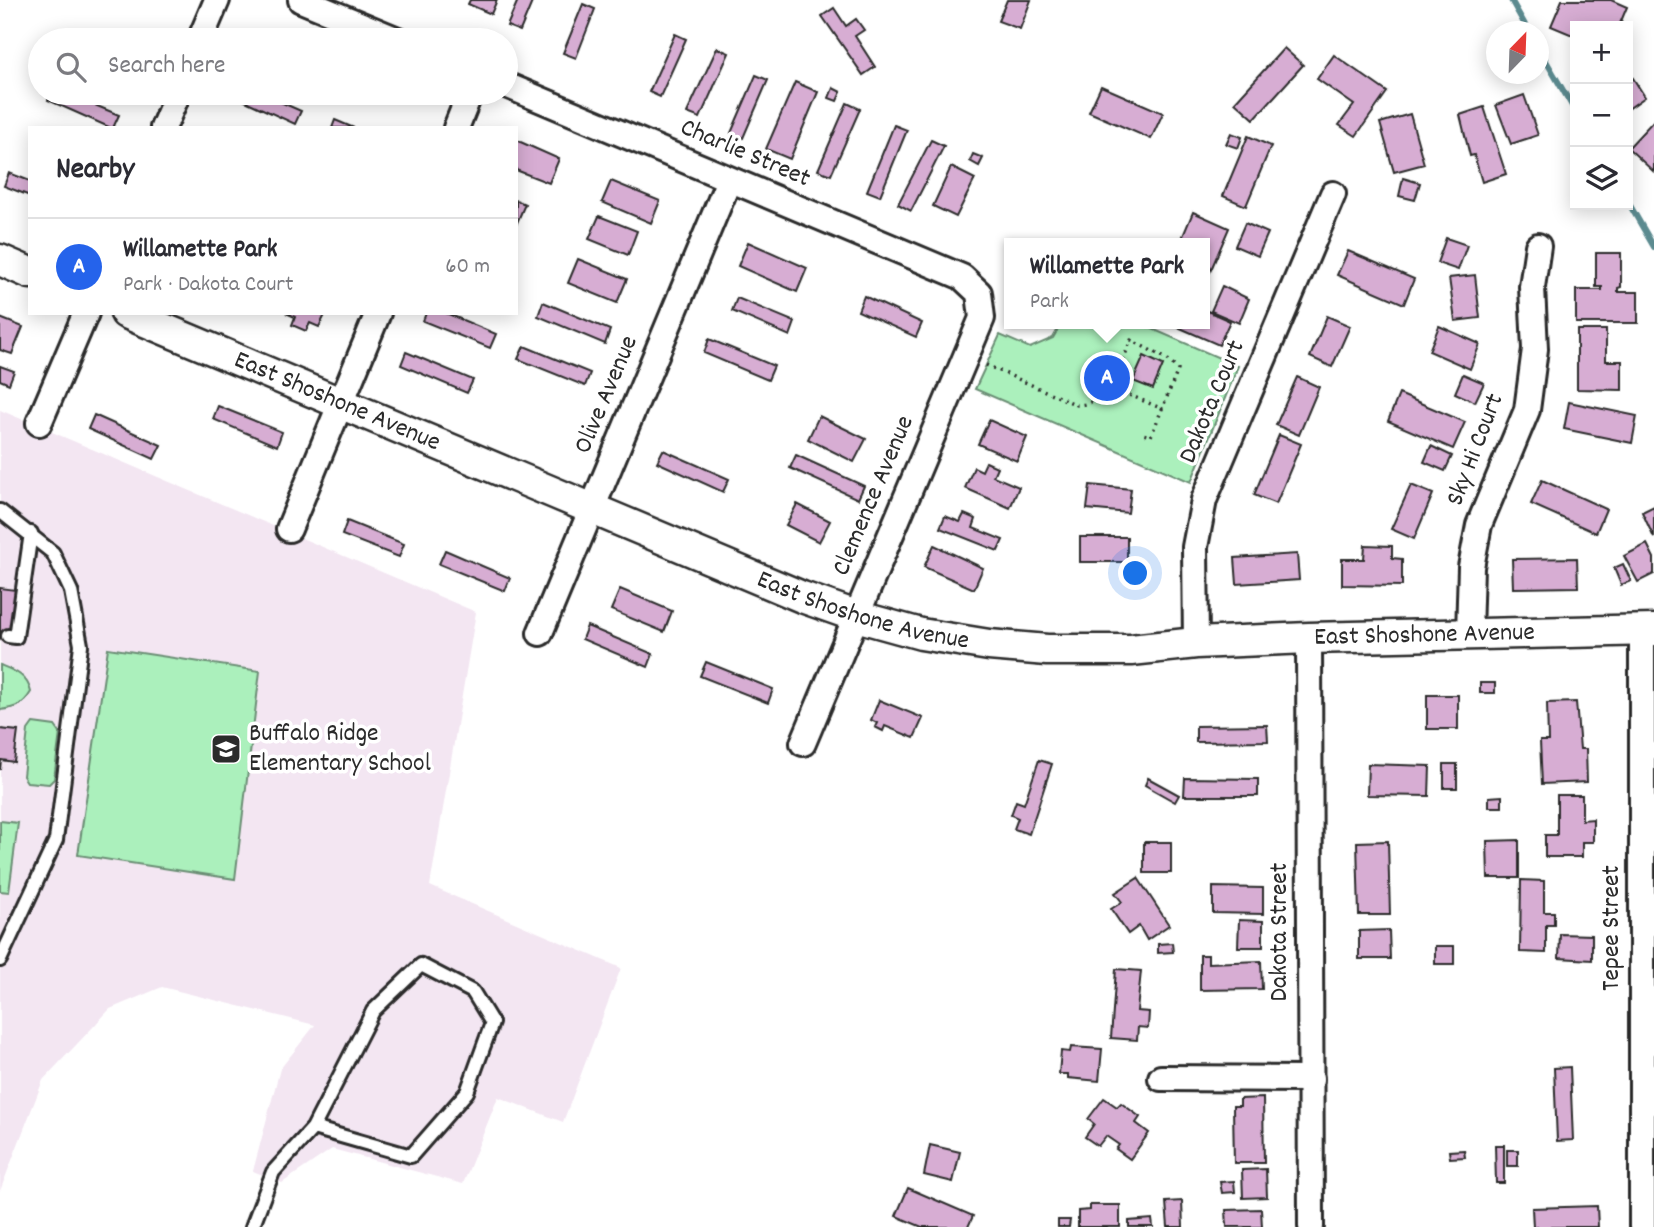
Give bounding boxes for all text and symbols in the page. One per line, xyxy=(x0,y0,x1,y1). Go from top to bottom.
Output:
north arrow xyxy=(1486,21,1549,84)
map controls xyxy=(1570,21,1633,210)
button: + xyxy=(1570,21,1633,84)
search box xyxy=(28,28,518,105)
icon: search xyxy=(52,48,90,86)
text: Search here xyxy=(108,48,226,85)
button: − xyxy=(1570,84,1633,147)
street label: Charlie Street xyxy=(674,110,816,198)
button: layers xyxy=(1570,147,1633,210)
text: Nearby xyxy=(56,150,134,193)
text: Willamette Park xyxy=(123,232,277,269)
popup xyxy=(1004,238,1210,329)
text: Willamette Park xyxy=(1030,249,1184,286)
text: A xyxy=(73,251,85,284)
text: 60 m xyxy=(445,251,490,284)
text: Park · Dakota Court xyxy=(123,269,293,302)
text: Park xyxy=(1030,286,1069,319)
street label: Olive Avenue xyxy=(566,330,648,460)
street label: Dakota Court xyxy=(1170,334,1256,469)
street label: East Shoshone Avenue xyxy=(228,342,446,461)
pin: A xyxy=(1084,352,1130,404)
street label: Sky Hi Court xyxy=(1438,388,1514,511)
street label: Clemence Avenue xyxy=(824,410,924,582)
your location xyxy=(1118,556,1152,590)
street label: East Shoshone Avenue xyxy=(751,562,972,660)
street label: East Shoshone Avenue xyxy=(1314,614,1535,656)
place label: Buffalo Ridge Elementary School xyxy=(249,716,431,783)
school or university icon: Buffalo Ridge Elementary School xyxy=(209,732,243,766)
street label: Dakota Street xyxy=(1262,862,1299,1001)
street label: Tepee Street xyxy=(1594,865,1631,991)

